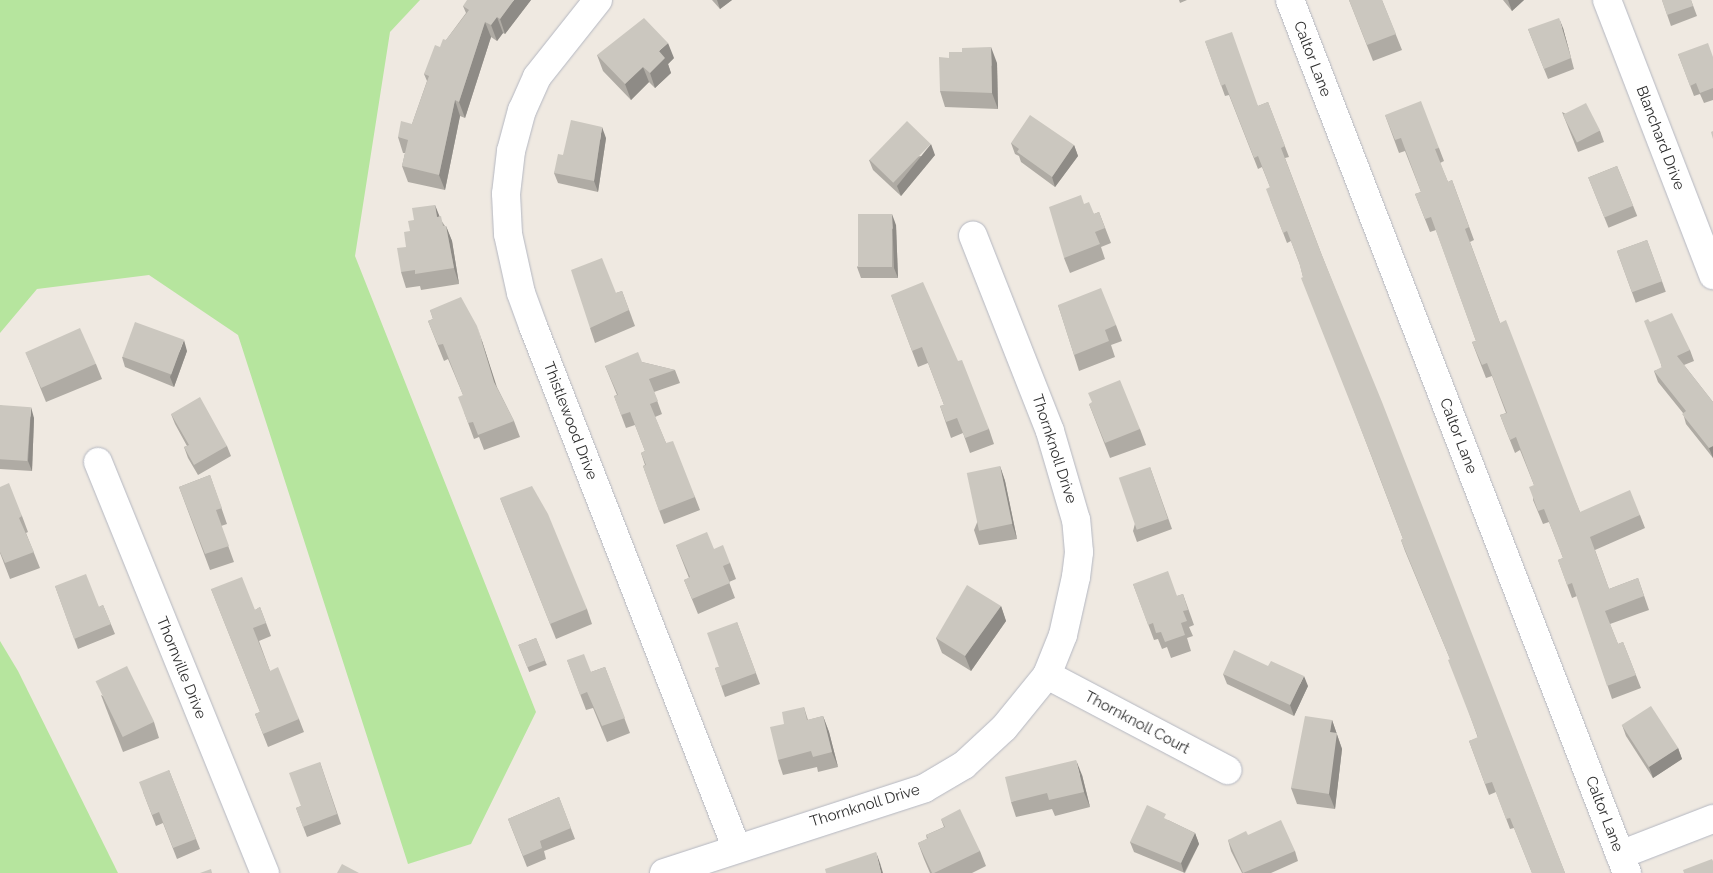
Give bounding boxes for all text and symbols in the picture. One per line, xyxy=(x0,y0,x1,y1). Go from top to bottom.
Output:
street label: Caltor Lane xyxy=(1289,18,1335,100)
street label: Blanchard Drive xyxy=(1632,83,1688,193)
street label: Thistlewood Drive xyxy=(539,360,601,482)
street label: Thornknoll Drive xyxy=(1028,392,1080,506)
street label: Caltor Lane xyxy=(1435,395,1481,477)
street label: Thornville Drive xyxy=(152,614,210,722)
street label: Thornknoll Court xyxy=(1081,688,1193,758)
street label: Caltor Lane xyxy=(1581,773,1627,855)
street label: Thornknoll Drive xyxy=(808,781,922,831)

